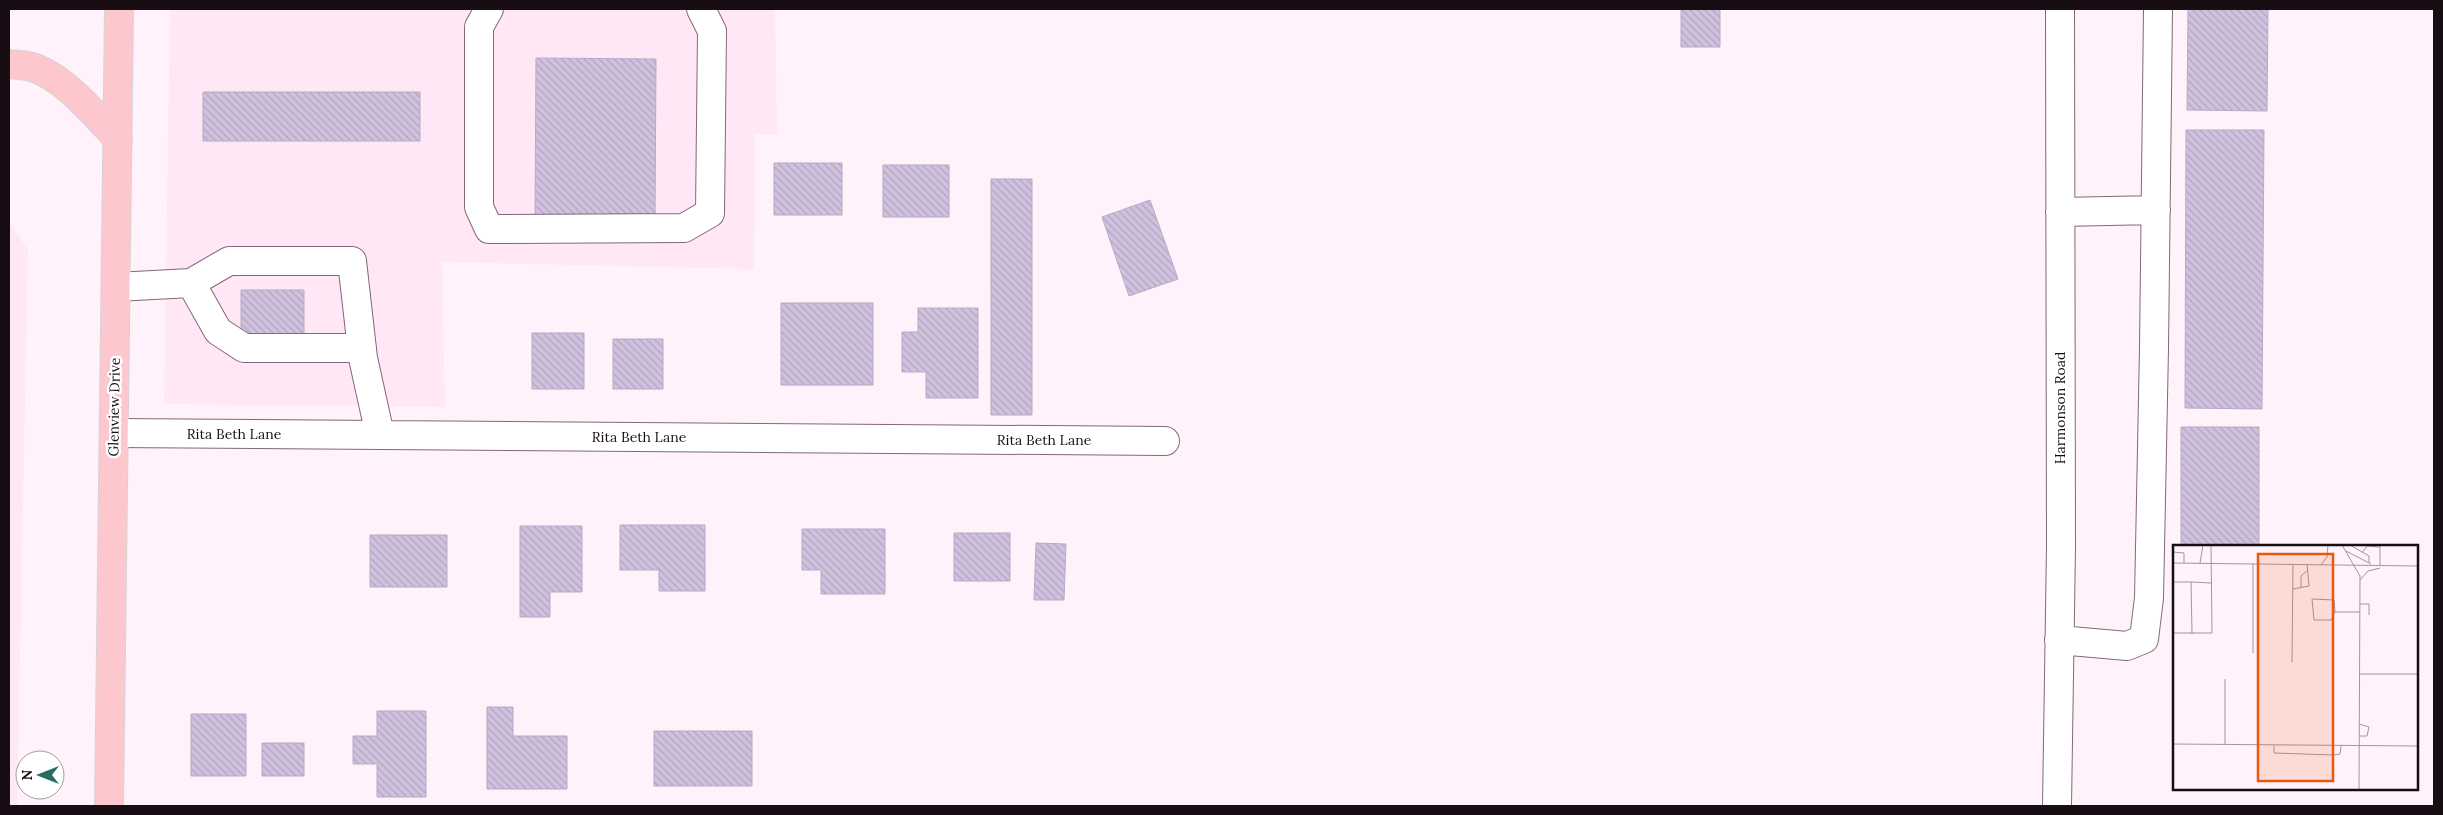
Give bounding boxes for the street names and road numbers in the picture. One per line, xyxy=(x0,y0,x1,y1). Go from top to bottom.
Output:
street label: Harmonson Road xyxy=(2051,352,2069,464)
street label: Glenview Drive xyxy=(104,357,124,457)
street label: Rita Beth Lane xyxy=(187,425,282,443)
street label: Rita Beth Lane xyxy=(592,428,687,446)
street label: Rita Beth Lane xyxy=(997,431,1092,449)

